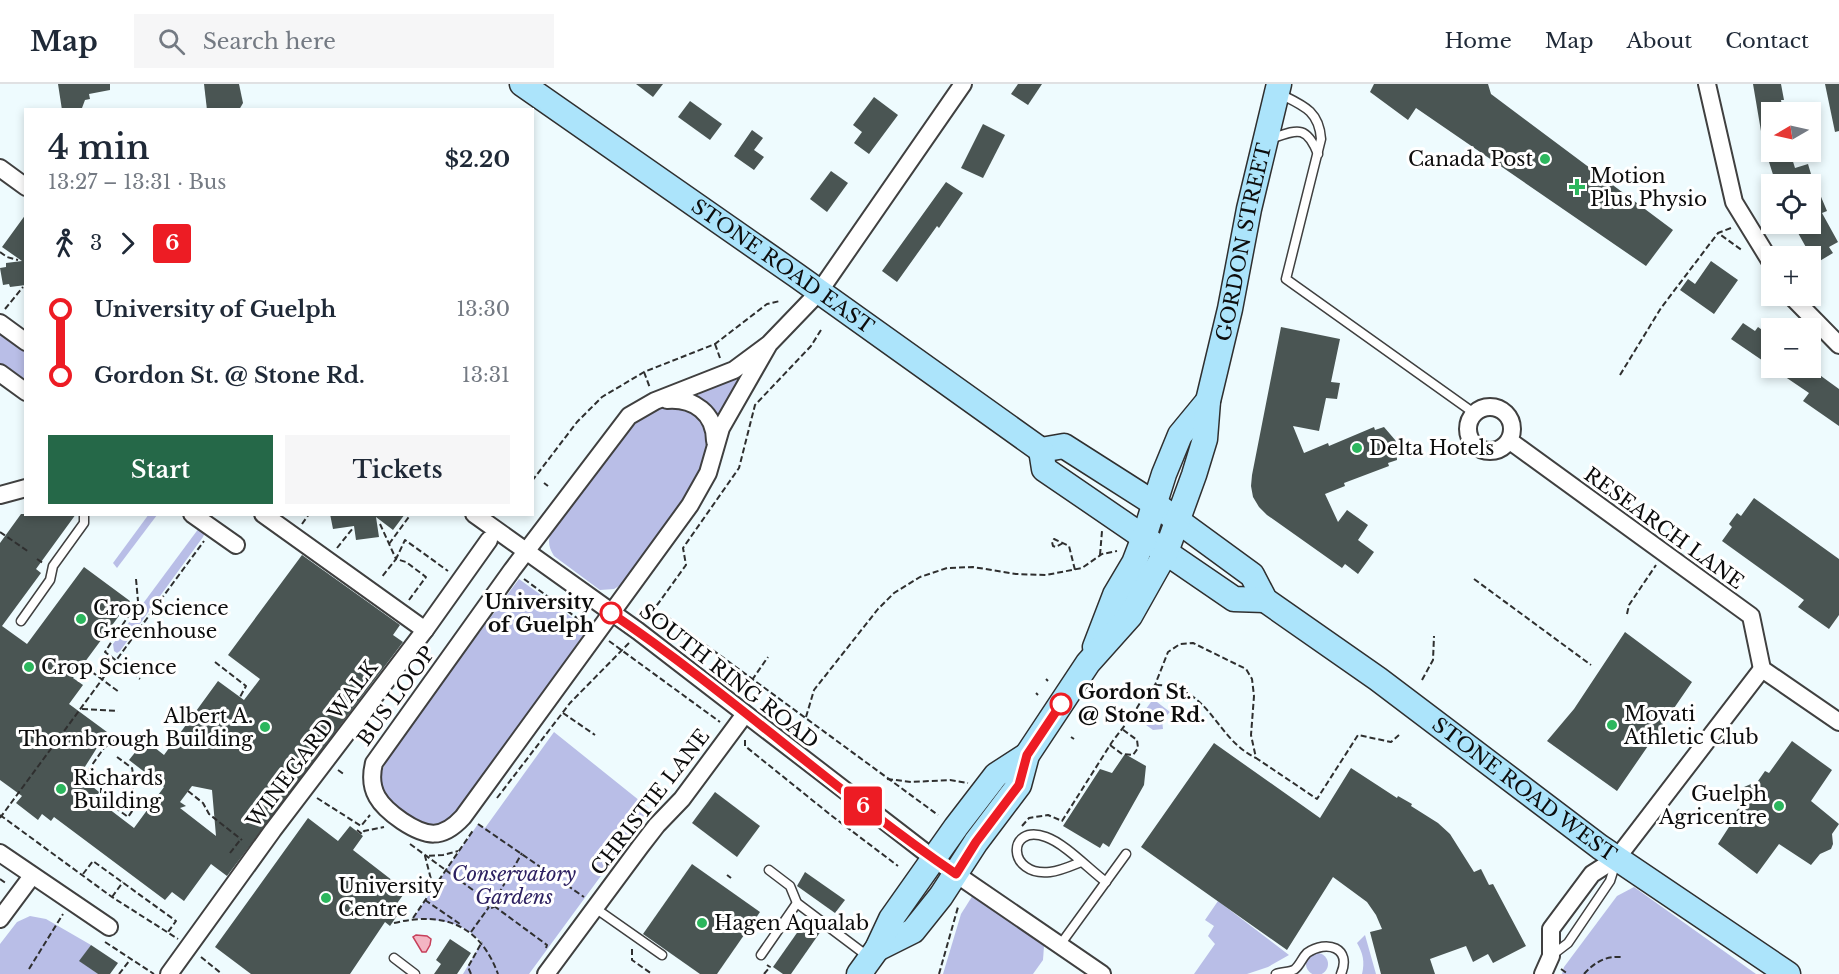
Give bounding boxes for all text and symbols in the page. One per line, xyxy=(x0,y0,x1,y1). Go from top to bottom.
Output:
search box xyxy=(134,14,554,68)
text: Map xyxy=(30,24,98,59)
icon: search xyxy=(155,25,188,58)
text: Search here xyxy=(203,28,336,55)
text: Home xyxy=(1445,28,1512,54)
text: Map xyxy=(1545,28,1593,54)
text: About xyxy=(1626,28,1692,54)
text: Contact xyxy=(1725,28,1809,54)
north arrow xyxy=(1761,102,1821,162)
map controls xyxy=(1761,102,1821,378)
text: 4 min xyxy=(48,127,150,168)
street label: GORDON STREET xyxy=(1211,141,1276,344)
text: $2.20 xyxy=(445,146,510,173)
place label: Canada Post xyxy=(1408,147,1533,171)
marker: Canada Post xyxy=(1538,152,1552,166)
place label: Motion Plus Physio xyxy=(1590,164,1707,211)
text: 13:27 – 13:31 · Bus xyxy=(48,170,226,194)
button: locate xyxy=(1761,174,1821,234)
marker: Motion Plus Physio xyxy=(1568,178,1586,196)
street label: STONE ROAD EAST xyxy=(687,194,878,339)
icon: walk xyxy=(48,227,81,260)
icon: forward xyxy=(111,227,144,260)
text: 6 xyxy=(165,230,179,256)
text: 3 xyxy=(90,231,102,255)
button: + xyxy=(1761,246,1821,306)
text: University of Guelph xyxy=(94,296,336,323)
text: 13:30 xyxy=(456,297,510,321)
button: − xyxy=(1761,318,1821,378)
text: Gordon St. @ Stone Rd. xyxy=(94,362,365,389)
text: 13:31 xyxy=(462,363,510,387)
button: Start xyxy=(48,435,273,504)
button: Tickets xyxy=(285,435,510,504)
place label: Delta Hotels xyxy=(1369,436,1494,460)
marker: Delta Hotels xyxy=(1350,441,1364,455)
street label: RESEARCH LANE xyxy=(1579,462,1749,594)
place label: University of Guelph xyxy=(485,590,595,637)
place label: Crop Science Greenhouse xyxy=(93,596,229,643)
street label: SOUTH RING ROAD xyxy=(635,599,823,753)
marker: University of Guelph xyxy=(600,602,622,624)
marker: Crop Science Greenhouse xyxy=(74,612,88,626)
street label: BUS LOOP xyxy=(352,642,440,750)
place label: Crop Science xyxy=(41,655,177,679)
street label: WINEGARD WALK xyxy=(241,655,383,833)
marker: Crop Science xyxy=(22,660,36,674)
place label: Gordon St. @ Stone Rd. xyxy=(1078,680,1205,727)
marker: Gordon St. @ Stone Rd. xyxy=(1050,693,1072,715)
place label: Movati Athletic Club xyxy=(1623,702,1758,749)
place label: Albert A. Thornbrough Building xyxy=(18,704,254,751)
street label: STONE ROAD WEST xyxy=(1428,712,1621,867)
marker: Movati Athletic Club xyxy=(1605,718,1619,732)
marker: Albert A. Thornbrough Building xyxy=(258,720,272,734)
street label: CHRISTIE LANE xyxy=(586,724,714,880)
place label: Richards Building xyxy=(73,766,163,813)
marker: Richards Building xyxy=(54,782,68,796)
place label: Guelph Agricentre xyxy=(1658,782,1767,829)
line badge: 6 xyxy=(844,786,882,826)
text: 6 xyxy=(856,793,870,819)
marker: Guelph Agricentre xyxy=(1772,799,1786,813)
park label: Conservatory Gardens xyxy=(452,862,577,909)
place label: University Centre xyxy=(338,874,444,921)
marker: University Centre xyxy=(319,891,333,905)
place label: Hagen Aqualab xyxy=(714,911,869,935)
marker: Hagen Aqualab xyxy=(695,916,709,930)

